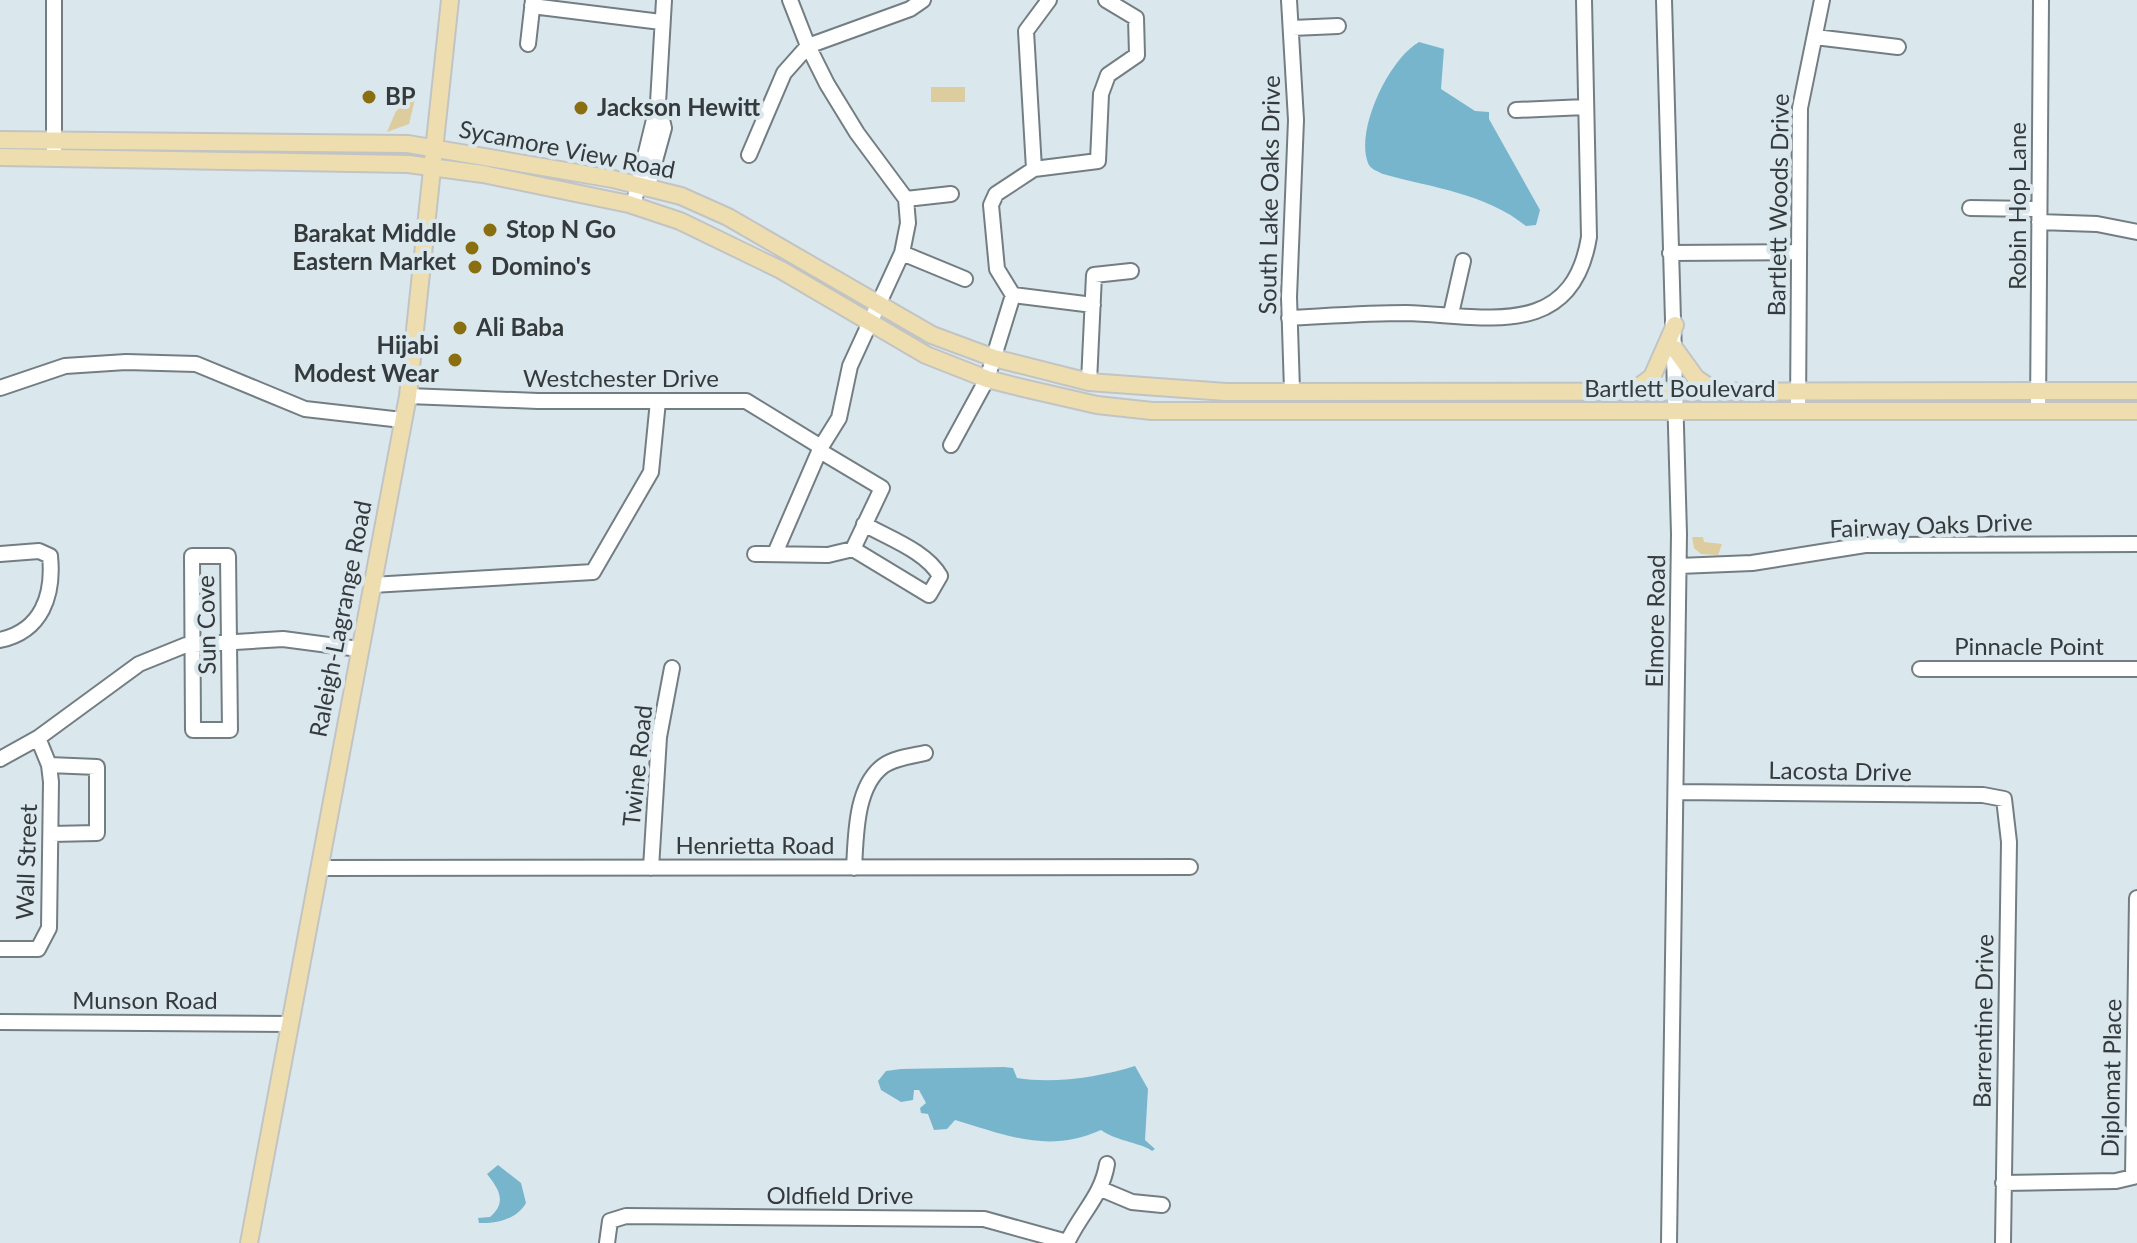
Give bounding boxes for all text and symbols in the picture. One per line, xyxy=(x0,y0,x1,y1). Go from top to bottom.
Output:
street label: South Lake Oaks Drive xyxy=(1252,75,1285,315)
place label: BP xyxy=(385,81,416,110)
marker: BP xyxy=(360,88,378,106)
place label: Jackson Hewitt xyxy=(597,92,760,121)
street label: Bartlett Woods Drive xyxy=(1761,93,1794,317)
marker: Jackson Hewitt xyxy=(572,99,590,117)
street label: Sycamore View Road xyxy=(457,113,678,184)
street label: Robin Hop Lane xyxy=(2002,122,2031,290)
place label: Stop N Go xyxy=(506,214,616,243)
place label: Barakat Middle Eastern Market xyxy=(292,218,456,275)
marker: Stop N Go xyxy=(481,221,499,239)
marker: Barakat Middle Eastern Market xyxy=(463,239,481,257)
place label: Domino's xyxy=(491,251,591,280)
marker: Domino's xyxy=(466,258,484,276)
place label: Ali Baba xyxy=(475,312,564,341)
marker: Ali Baba xyxy=(451,319,469,337)
place label: Hijabi Modest Wear xyxy=(294,330,439,387)
marker: Hijabi Modest Wear xyxy=(446,351,464,369)
street label: Westchester Drive xyxy=(523,363,719,392)
street label: Bartlett Boulevard xyxy=(1584,373,1776,402)
street label: Raleigh-Lagrange Road xyxy=(302,498,377,740)
street label: Fairway Oaks Drive xyxy=(1829,506,2033,543)
street label: Elmore Road xyxy=(1639,554,1670,688)
street label: Sun Cove xyxy=(190,575,221,675)
street label: Pinnacle Point xyxy=(1954,631,2104,660)
street label: Twine Road xyxy=(616,704,657,828)
street label: Lacosta Drive xyxy=(1768,755,1912,786)
street label: Wall Street xyxy=(9,803,42,920)
street label: Henrietta Road xyxy=(676,830,834,859)
street label: Barrentine Drive xyxy=(1966,934,1999,1108)
street label: Munson Road xyxy=(72,985,218,1014)
street label: Diplomat Place xyxy=(2095,998,2126,1158)
street label: Oldfield Drive xyxy=(767,1180,913,1209)

